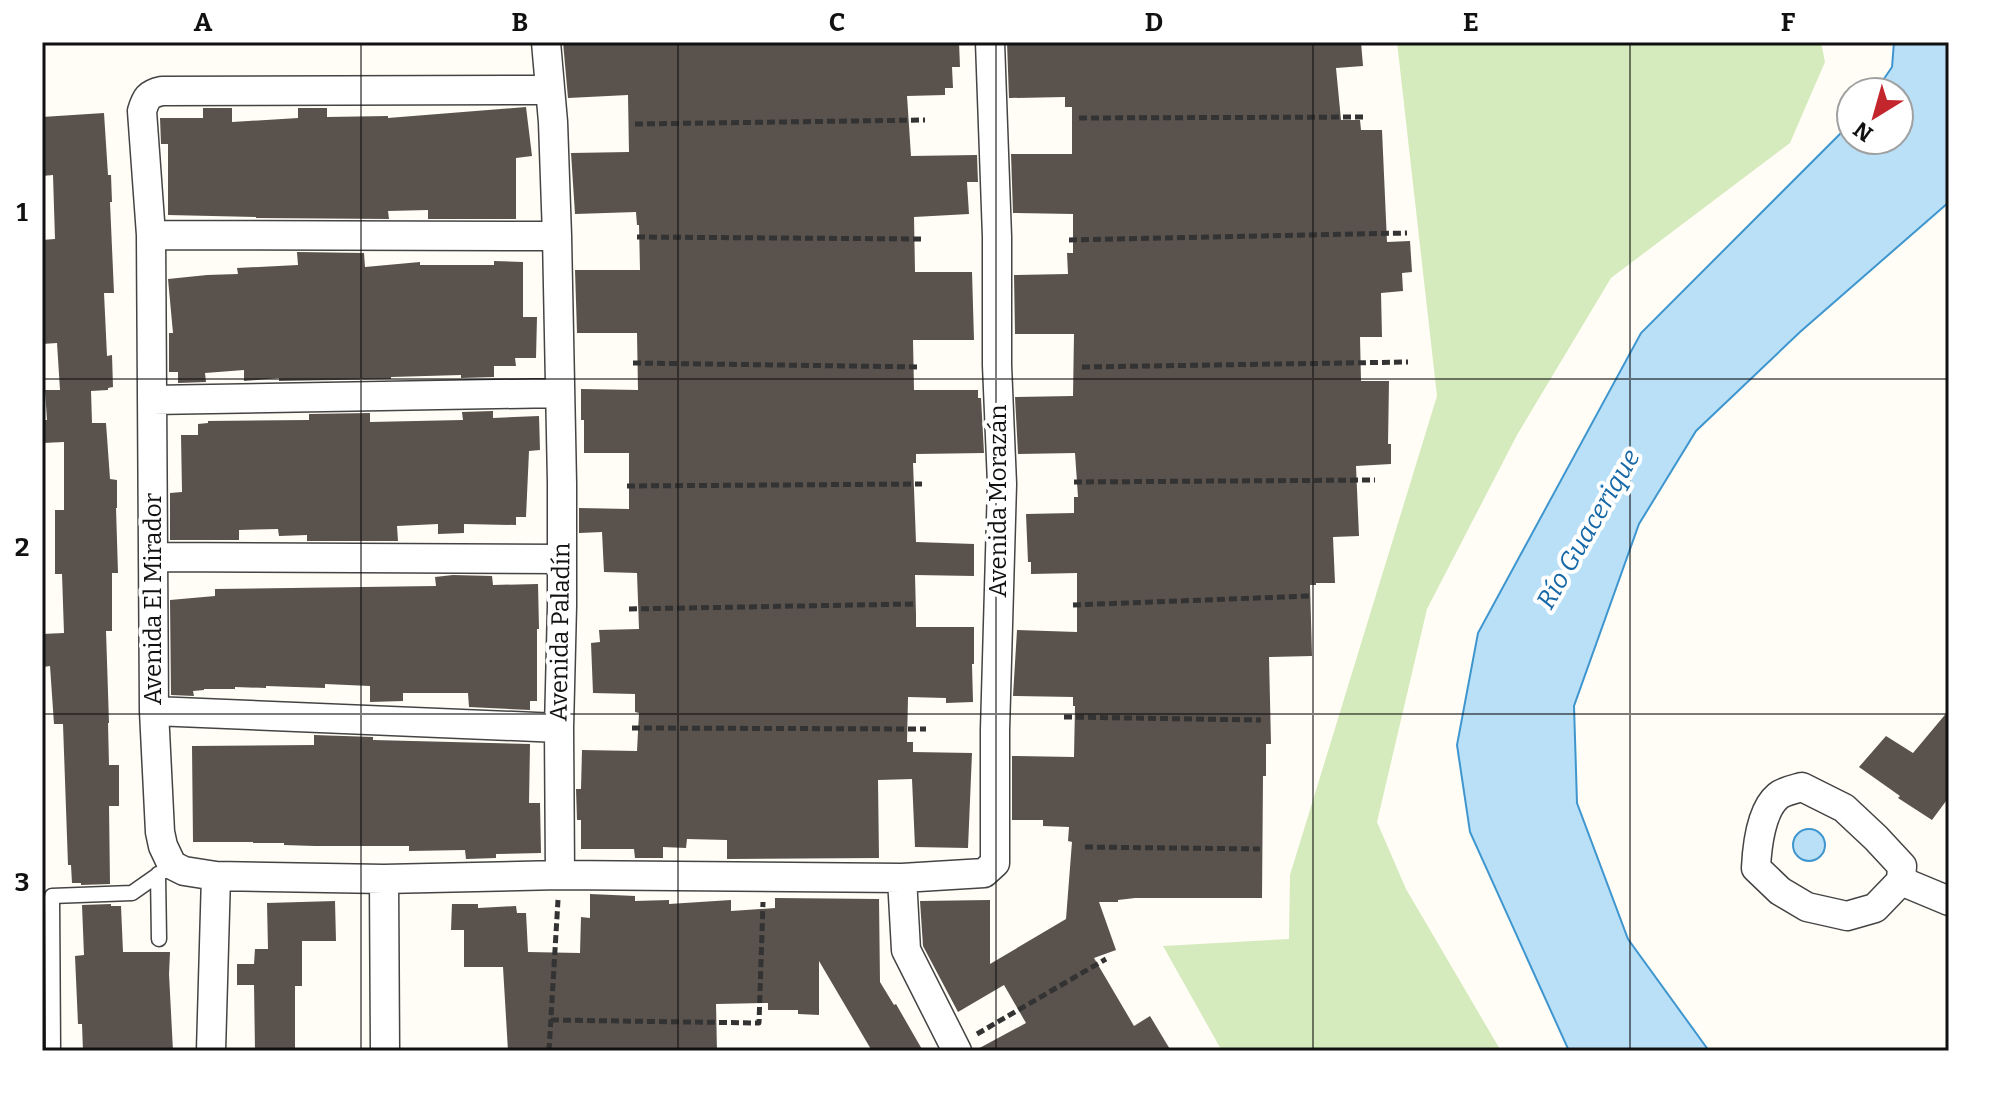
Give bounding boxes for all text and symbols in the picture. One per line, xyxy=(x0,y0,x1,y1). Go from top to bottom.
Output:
text: A xyxy=(194,7,213,38)
text: B xyxy=(512,7,528,38)
text: C xyxy=(829,7,845,38)
text: D xyxy=(1145,7,1163,38)
text: E xyxy=(1463,7,1479,38)
text: F xyxy=(1781,7,1796,38)
north arrow xyxy=(1835,76,1915,156)
text: N xyxy=(1848,116,1878,147)
text: 1 xyxy=(16,197,28,228)
street label: Avenida Morazán xyxy=(984,404,1012,598)
water label: Río Guacerique xyxy=(1530,444,1647,615)
street label: Avenida El Mirador xyxy=(139,493,167,705)
text: 2 xyxy=(15,532,29,563)
street label: Avenida Paladín xyxy=(544,543,576,721)
text: 3 xyxy=(15,867,29,898)

